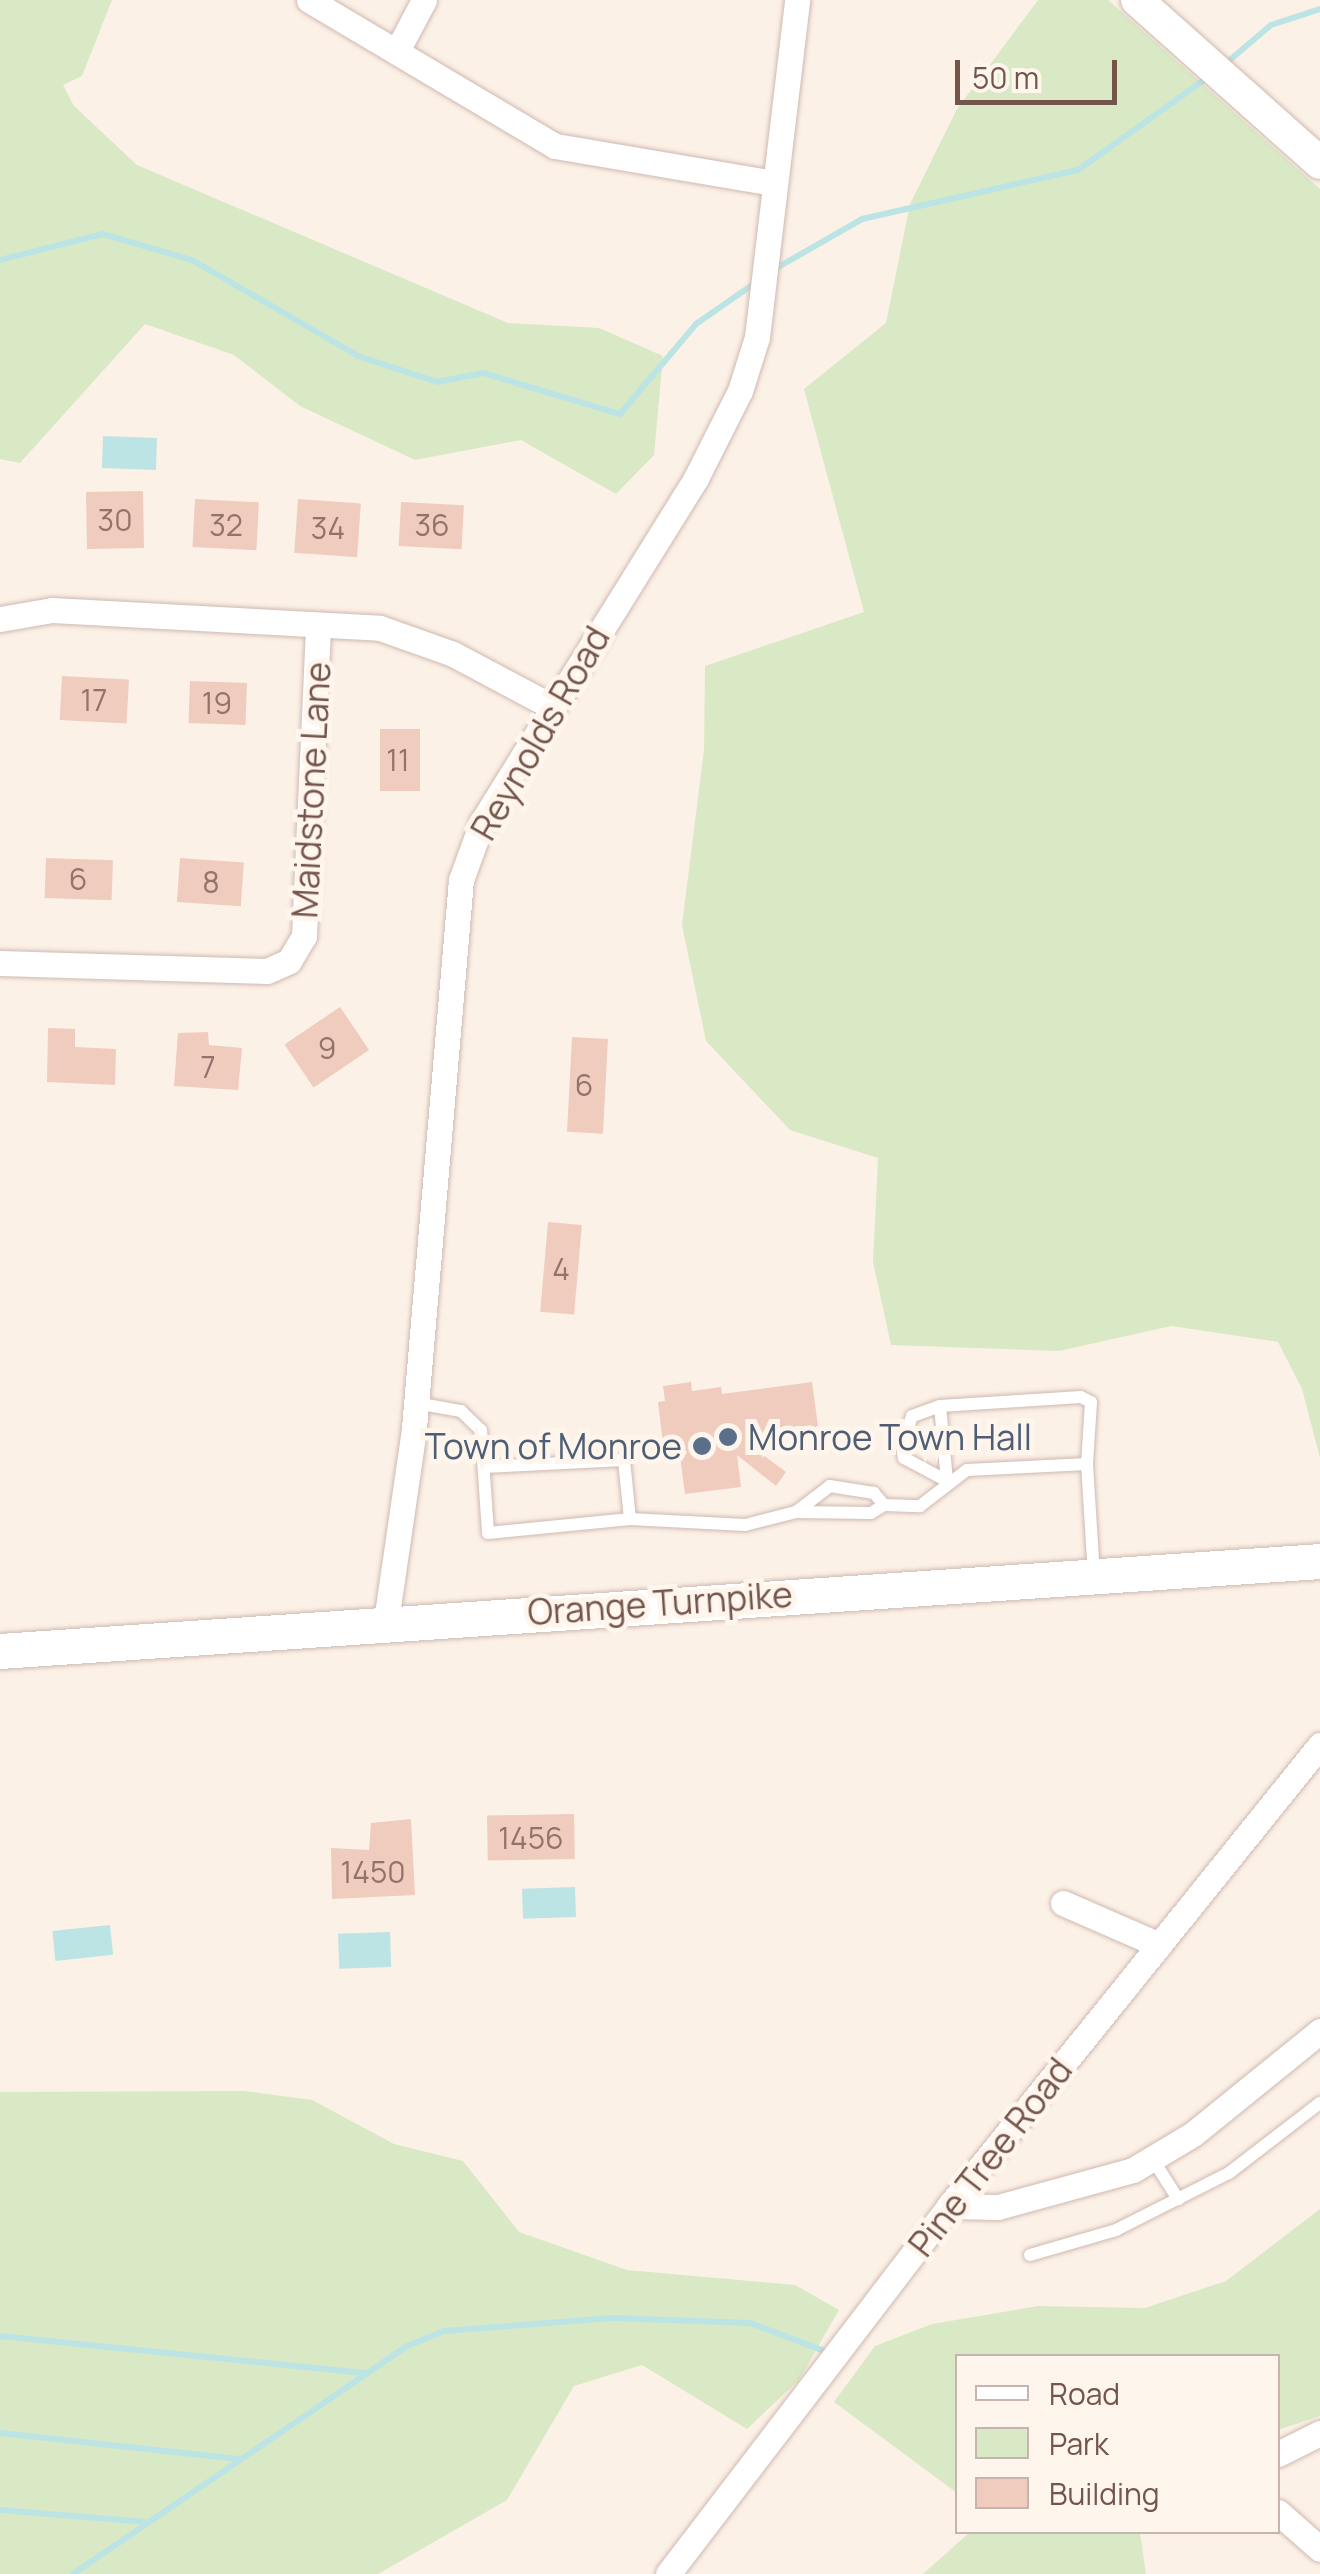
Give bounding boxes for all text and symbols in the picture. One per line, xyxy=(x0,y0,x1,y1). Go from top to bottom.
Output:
scale bar xyxy=(960,40,1122,102)
text: 50 m xyxy=(972,57,1039,98)
house number: 30 xyxy=(98,502,132,538)
house number: 32 xyxy=(209,507,243,543)
house number: 36 xyxy=(414,507,450,543)
house number: 34 xyxy=(311,510,345,546)
street label: Reynolds Road xyxy=(462,619,618,847)
street label: Maidstone Lane xyxy=(283,661,339,919)
house number: 17 xyxy=(81,682,107,718)
house number: 19 xyxy=(202,685,232,721)
house number: 11 xyxy=(386,742,410,778)
house number: 6 xyxy=(69,861,87,897)
house number: 8 xyxy=(202,864,220,900)
house number: 9 xyxy=(318,1030,336,1066)
house number: 7 xyxy=(200,1049,216,1085)
house number: 6 xyxy=(575,1067,593,1103)
house number: 4 xyxy=(552,1251,570,1287)
place label: Monroe Town Hall xyxy=(748,1416,1032,1458)
place label: Town of Monroe xyxy=(425,1425,682,1467)
marker: Monroe Town Hall xyxy=(717,1426,739,1448)
marker: Town of Monroe xyxy=(691,1435,713,1457)
street label: Orange Turnpike xyxy=(526,1573,794,1633)
house number: 1456 xyxy=(498,1820,564,1856)
house number: 1450 xyxy=(340,1854,406,1890)
street label: Pine Tree Road xyxy=(900,2050,1080,2264)
legend xyxy=(955,2354,1280,2534)
text: Road xyxy=(1049,2373,1120,2414)
text: Park xyxy=(1049,2423,1109,2464)
text: Building xyxy=(1049,2473,1160,2514)

